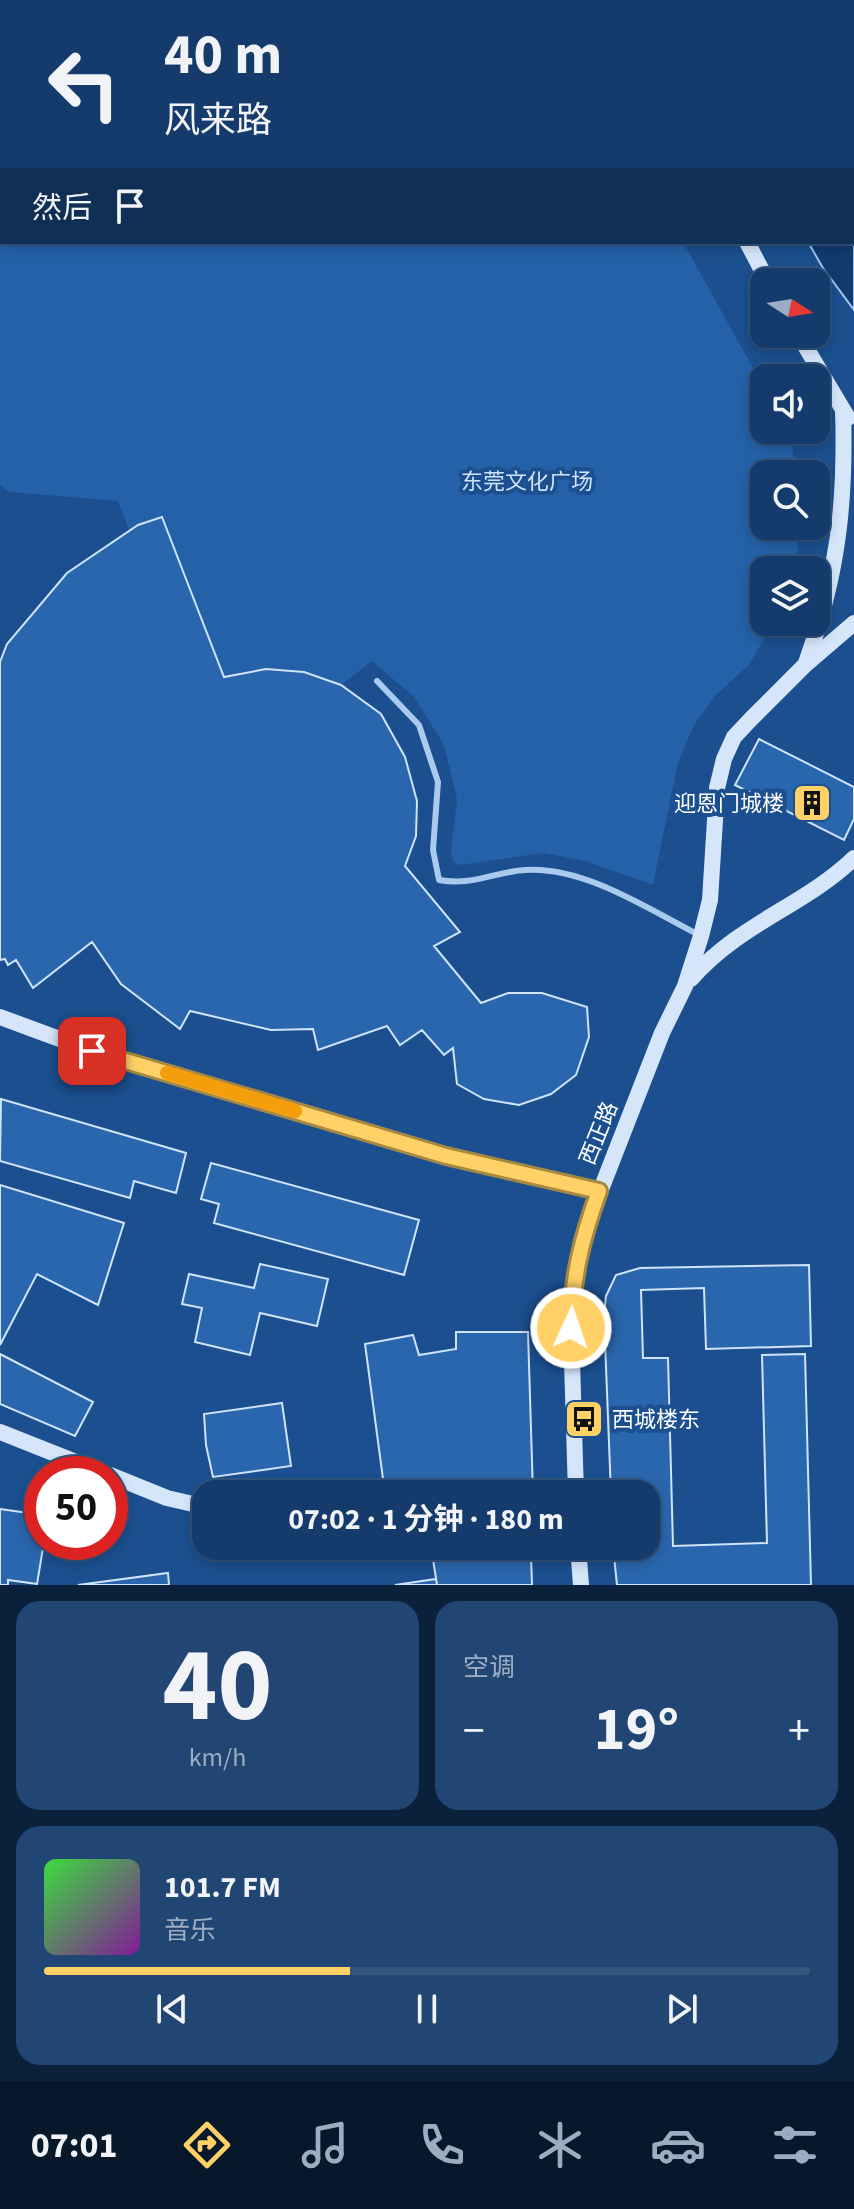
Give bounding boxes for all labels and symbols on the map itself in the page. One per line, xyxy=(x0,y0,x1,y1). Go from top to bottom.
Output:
north arrow xyxy=(750,268,830,348)
park label: 东莞文化广场 xyxy=(461,466,593,498)
building icon: 迎恩门城楼 xyxy=(791,782,833,824)
place label: 迎恩门城楼 xyxy=(674,788,784,820)
pin xyxy=(58,1017,126,1085)
street label: 西正路 xyxy=(572,1097,626,1170)
position arrow xyxy=(529,1286,613,1370)
bus stop icon: 西城楼东 xyxy=(563,1398,605,1440)
place label: 西城楼东 xyxy=(612,1404,700,1436)
speed limit sign: 50 xyxy=(24,1456,128,1560)

